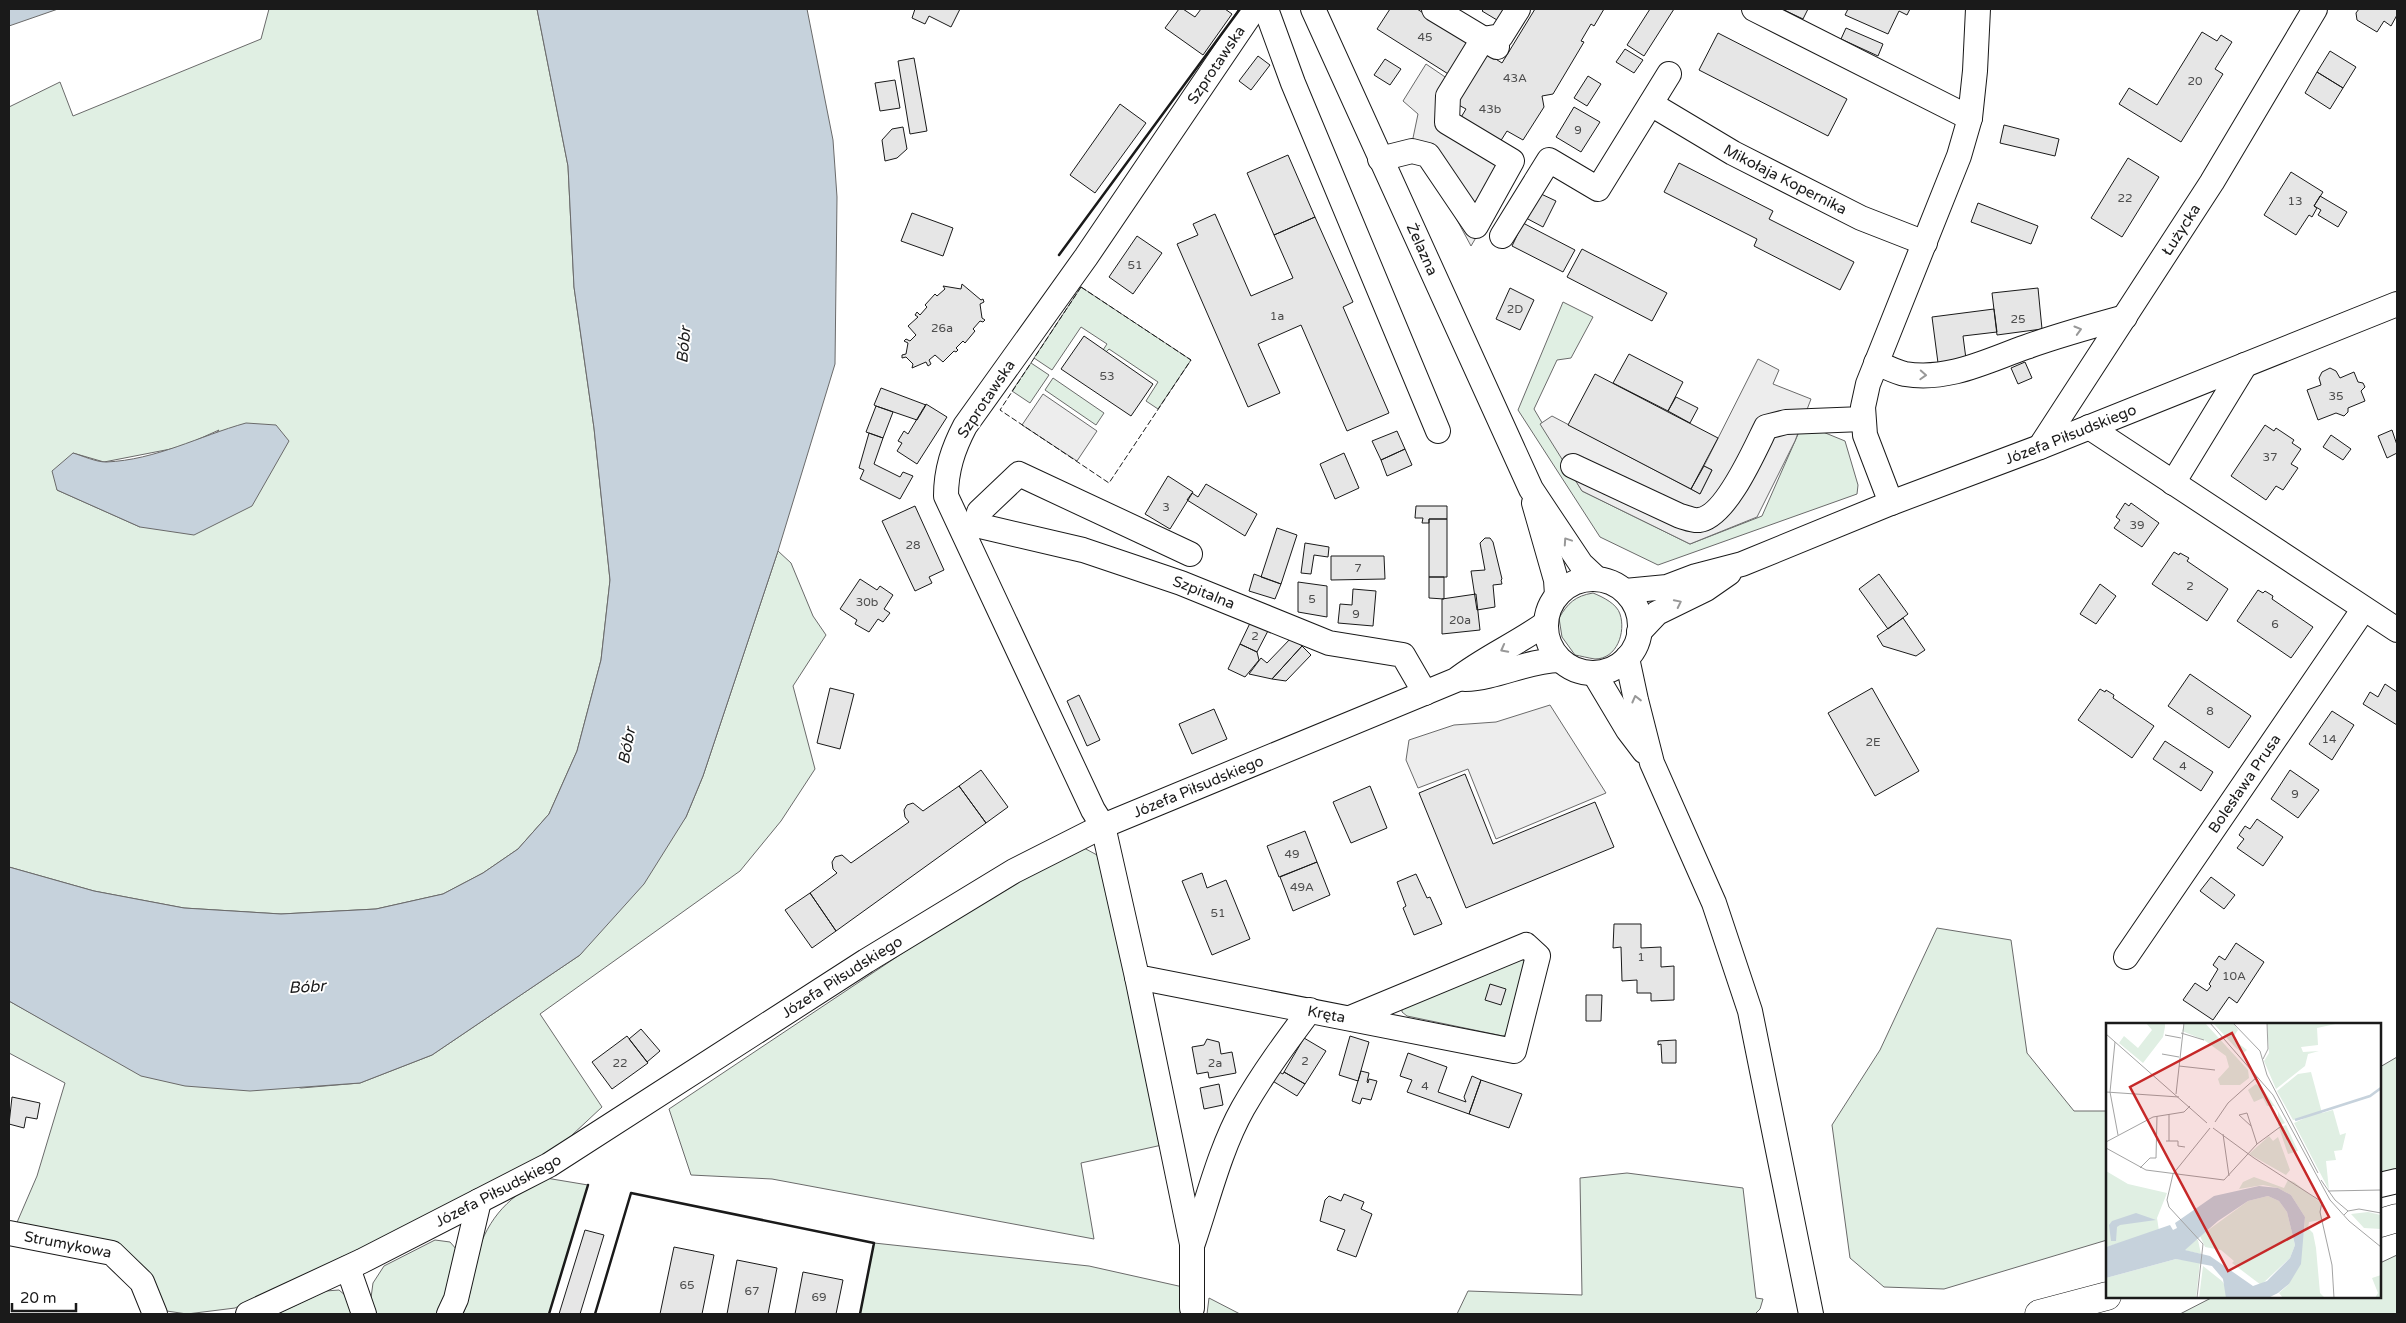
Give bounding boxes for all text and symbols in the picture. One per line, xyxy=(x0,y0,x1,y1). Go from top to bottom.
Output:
street label: Szprotawska xyxy=(1183,23,1249,107)
house number: 45 xyxy=(1417,30,1433,44)
house number: 43A xyxy=(1503,71,1527,85)
house number: 20 xyxy=(2187,74,2203,88)
house number: 43b xyxy=(1479,102,1501,116)
house number: 9 xyxy=(1574,123,1582,137)
street label: Mikołaja Kopernika xyxy=(1720,140,1850,218)
house number: 22 xyxy=(2117,191,2133,205)
house number: 13 xyxy=(2287,194,2303,208)
street label: Łużycka xyxy=(2158,201,2204,259)
street label: Żelazna xyxy=(1403,220,1442,278)
house number: 51 xyxy=(1127,258,1143,272)
house number: 2D xyxy=(1507,302,1523,316)
house number: 1a xyxy=(1270,309,1284,323)
house number: 25 xyxy=(2010,312,2026,326)
house number: 26a xyxy=(931,321,953,335)
water label: Bóbr xyxy=(672,324,696,364)
one-way arrow xyxy=(2073,326,2082,336)
street label: Szprotawska xyxy=(953,357,1019,441)
house number: 53 xyxy=(1099,369,1115,383)
one-way arrow xyxy=(1919,369,1927,380)
house number: 35 xyxy=(2328,389,2344,403)
street label: Józefa Piłsudskiego xyxy=(2002,400,2139,468)
house number: 37 xyxy=(2262,450,2278,464)
house number: 3 xyxy=(1162,500,1170,514)
house number: 39 xyxy=(2129,518,2145,532)
house number: 28 xyxy=(905,538,921,552)
one-way arrow xyxy=(1564,538,1573,547)
house number: 7 xyxy=(1354,561,1362,575)
street label: Szpitalna xyxy=(1171,572,1238,613)
house number: 2 xyxy=(2186,579,2194,593)
house number: 5 xyxy=(1308,592,1316,606)
house number: 30b xyxy=(856,595,878,609)
one-way arrow xyxy=(1673,599,1682,609)
house number: 9 xyxy=(1352,607,1360,621)
house number: 20a xyxy=(1449,613,1471,627)
house number: 6 xyxy=(2271,617,2279,631)
house number: 2 xyxy=(1251,629,1259,643)
one-way arrow xyxy=(1501,643,1510,653)
one-way arrow xyxy=(1631,694,1642,703)
house number: 8 xyxy=(2206,704,2214,718)
water label: Bóbr xyxy=(614,724,641,766)
street label: Bolesława Prusa xyxy=(2204,731,2285,836)
house number: 14 xyxy=(2321,732,2337,746)
house number: 2E xyxy=(1865,735,1881,749)
street label: Józefa Piłsudskiego xyxy=(1130,752,1266,822)
house number: 4 xyxy=(2179,759,2187,773)
house number: 9 xyxy=(2291,787,2299,801)
house number: 49 xyxy=(1284,847,1300,861)
house number: 49A xyxy=(1290,880,1314,894)
house number: 51 xyxy=(1210,906,1226,920)
street label: Józefa Piłsudskiego xyxy=(778,932,906,1022)
house number: 1 xyxy=(1637,950,1645,964)
house number: 10A xyxy=(2222,969,2246,983)
water label: Bóbr xyxy=(288,976,328,998)
street label: Kręta xyxy=(1306,1002,1347,1027)
inset map xyxy=(2106,1023,2381,1298)
house number: 2 xyxy=(1301,1054,1309,1068)
house number: 22 xyxy=(612,1056,628,1070)
house number: 2a xyxy=(1208,1056,1222,1070)
house number: 4 xyxy=(1421,1079,1429,1093)
street label: Józefa Piłsudskiego xyxy=(432,1150,565,1231)
street label: Strumykowa xyxy=(23,1227,113,1262)
house number: 65 xyxy=(679,1278,695,1292)
scale bar xyxy=(12,1280,76,1312)
house number: 67 xyxy=(744,1284,760,1298)
text: 20 m xyxy=(20,1289,57,1307)
house number: 69 xyxy=(811,1290,827,1304)

